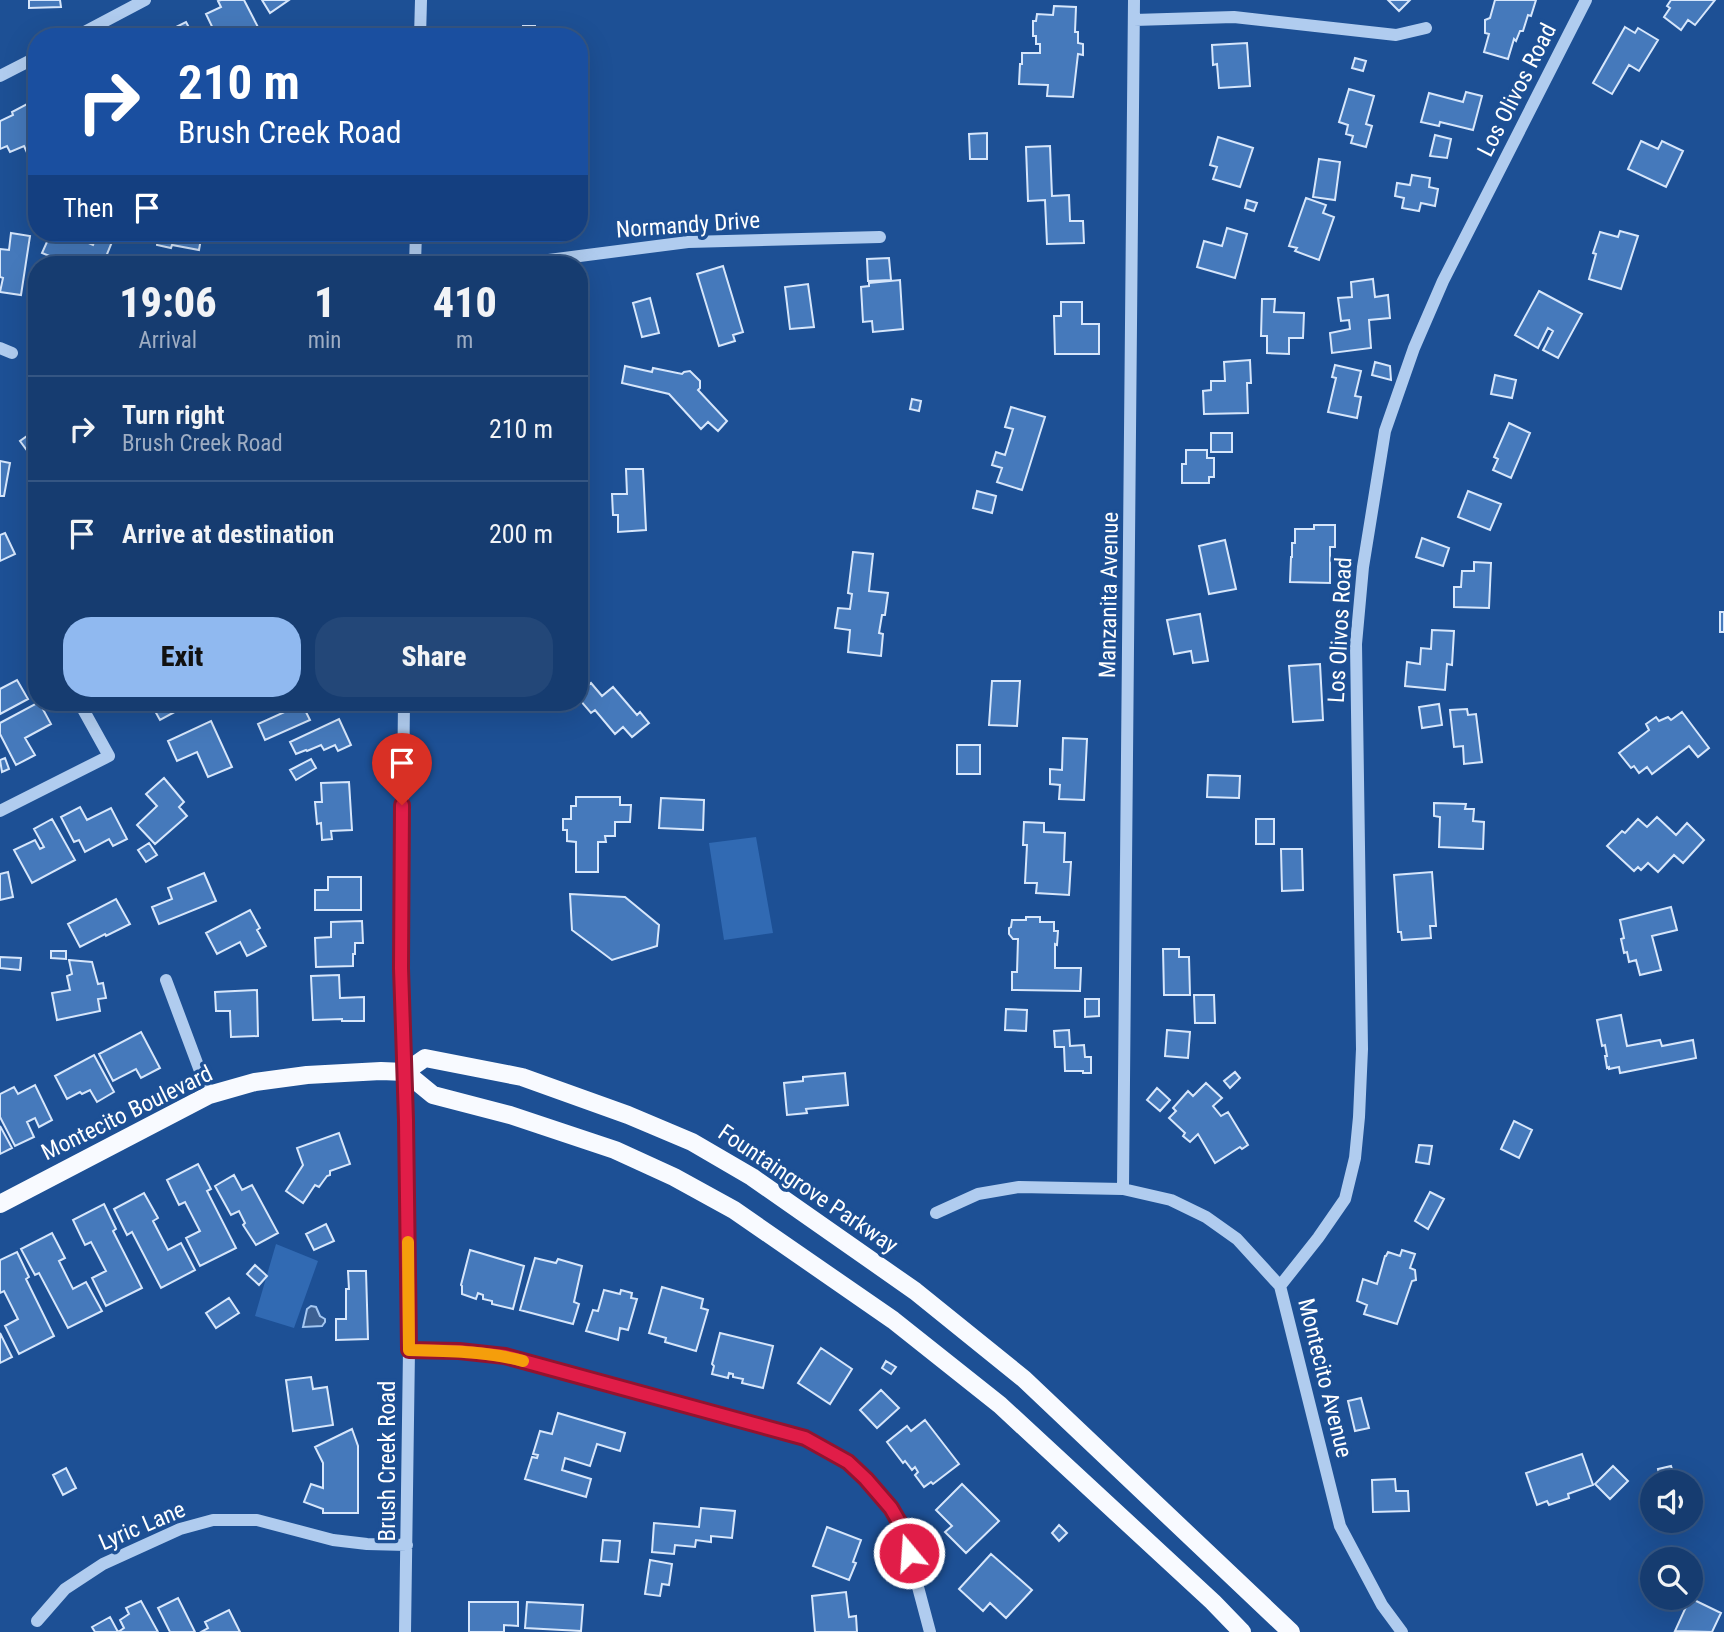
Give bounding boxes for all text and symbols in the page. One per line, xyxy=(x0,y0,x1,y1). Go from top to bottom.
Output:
street label: Los Olivos Road xyxy=(1472,19,1562,161)
text: 210 m xyxy=(178,54,300,111)
icon: right xyxy=(63,56,154,147)
text: Brush Creek Road xyxy=(178,113,402,151)
icon: arrive xyxy=(128,189,166,227)
text: Then xyxy=(63,193,114,223)
street label: Normandy Drive xyxy=(615,206,761,244)
text: 19:06 xyxy=(119,278,216,327)
text: 1 xyxy=(314,278,335,327)
text: 410 xyxy=(433,278,497,327)
text: Arrival xyxy=(139,327,197,354)
text: min xyxy=(308,327,341,354)
text: m xyxy=(456,327,473,354)
text: Turn right xyxy=(122,400,224,430)
icon: right xyxy=(63,410,101,448)
text: 210 m xyxy=(489,414,553,444)
text: Brush Creek Road xyxy=(122,430,283,457)
street label: Manzanita Avenue xyxy=(1094,512,1124,678)
icon: arrive xyxy=(63,515,101,553)
text: Arrive at destination xyxy=(122,519,334,549)
text: 200 m xyxy=(489,519,553,549)
street label: Los Olivos Road xyxy=(1323,556,1357,704)
button: Exit xyxy=(63,617,301,697)
button: Share xyxy=(315,617,553,697)
pin xyxy=(372,733,432,805)
icon: arrive xyxy=(383,744,421,782)
street label: Montecito Boulevard xyxy=(37,1060,217,1166)
street label: Fountaingrove Parkway xyxy=(713,1119,903,1259)
street label: Montecito Avenue xyxy=(1292,1296,1358,1460)
street label: Brush Creek Road xyxy=(374,1381,401,1541)
map controls xyxy=(1640,1470,1703,1610)
button: sound xyxy=(1640,1470,1703,1533)
street label: Lyric Lane xyxy=(95,1496,189,1556)
position arrow xyxy=(872,1516,946,1590)
button: search xyxy=(1640,1547,1703,1610)

